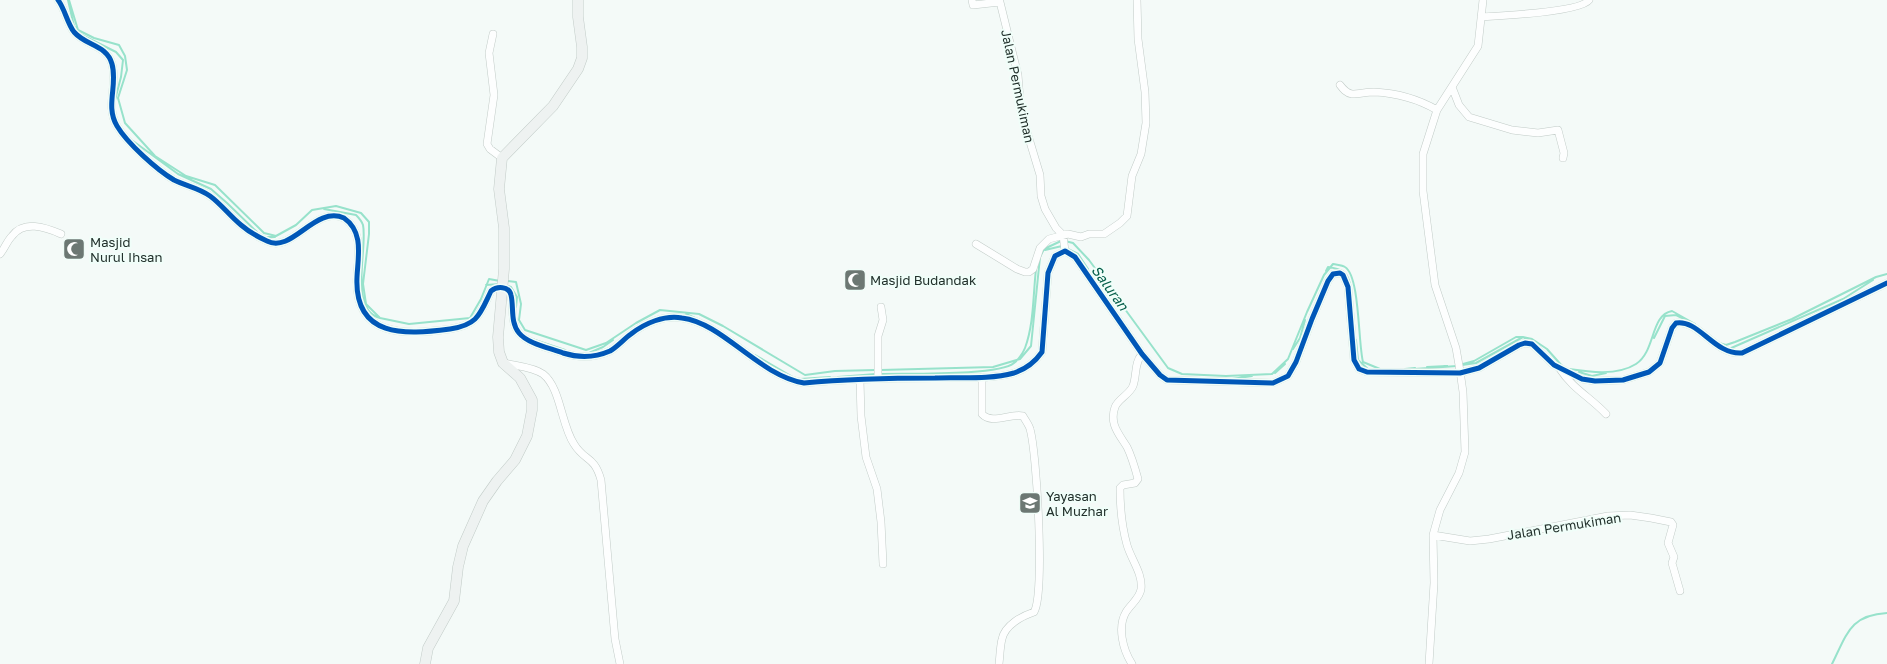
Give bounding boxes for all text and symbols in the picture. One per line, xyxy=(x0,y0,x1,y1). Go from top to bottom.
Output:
street label: Jalan Permukiman xyxy=(998,28,1038,144)
place label: Masjid Nurul Ihsan xyxy=(90,234,162,265)
mosque icon: Masjid Nurul Ihsan xyxy=(61,236,87,262)
water label: Saluran xyxy=(1088,262,1133,315)
mosque icon: Masjid Budandak xyxy=(842,267,868,293)
place label: Masjid Budandak xyxy=(870,272,977,288)
place label: Yayasan Al Muzhar xyxy=(1046,488,1108,519)
school or university icon: Yayasan Al Muzhar xyxy=(1017,490,1043,516)
street label: Jalan Permukiman xyxy=(1506,509,1622,543)

